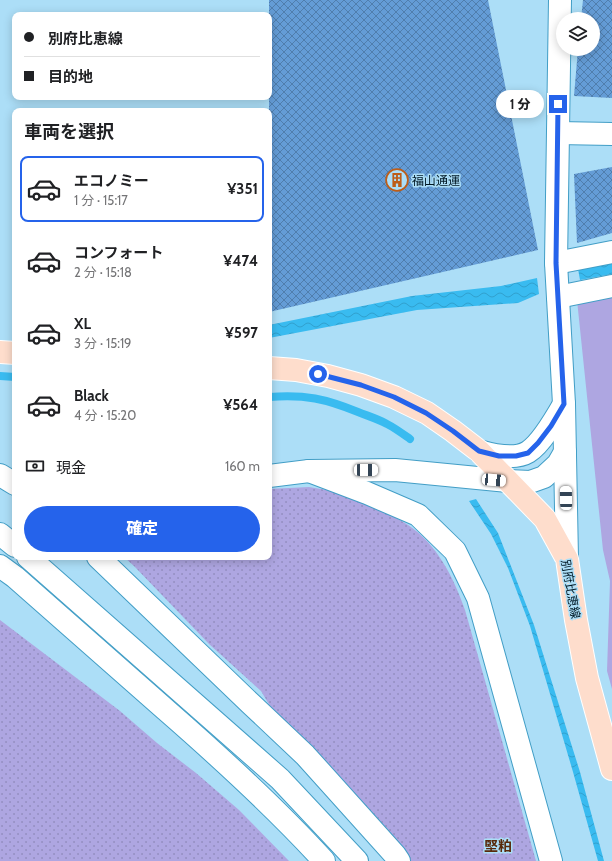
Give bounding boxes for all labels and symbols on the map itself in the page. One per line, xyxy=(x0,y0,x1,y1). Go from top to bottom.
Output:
callout: 1 分 xyxy=(496,90,544,118)
route end xyxy=(549,95,567,113)
building icon: 福山通運 xyxy=(384,167,410,193)
place label: 福山通運 xyxy=(412,173,460,188)
route start xyxy=(309,365,327,383)
car xyxy=(354,464,378,476)
car xyxy=(482,473,506,487)
car xyxy=(560,486,572,510)
street label: 別府比恵線 xyxy=(558,558,584,620)
district label: 堅粕 xyxy=(484,837,512,855)

